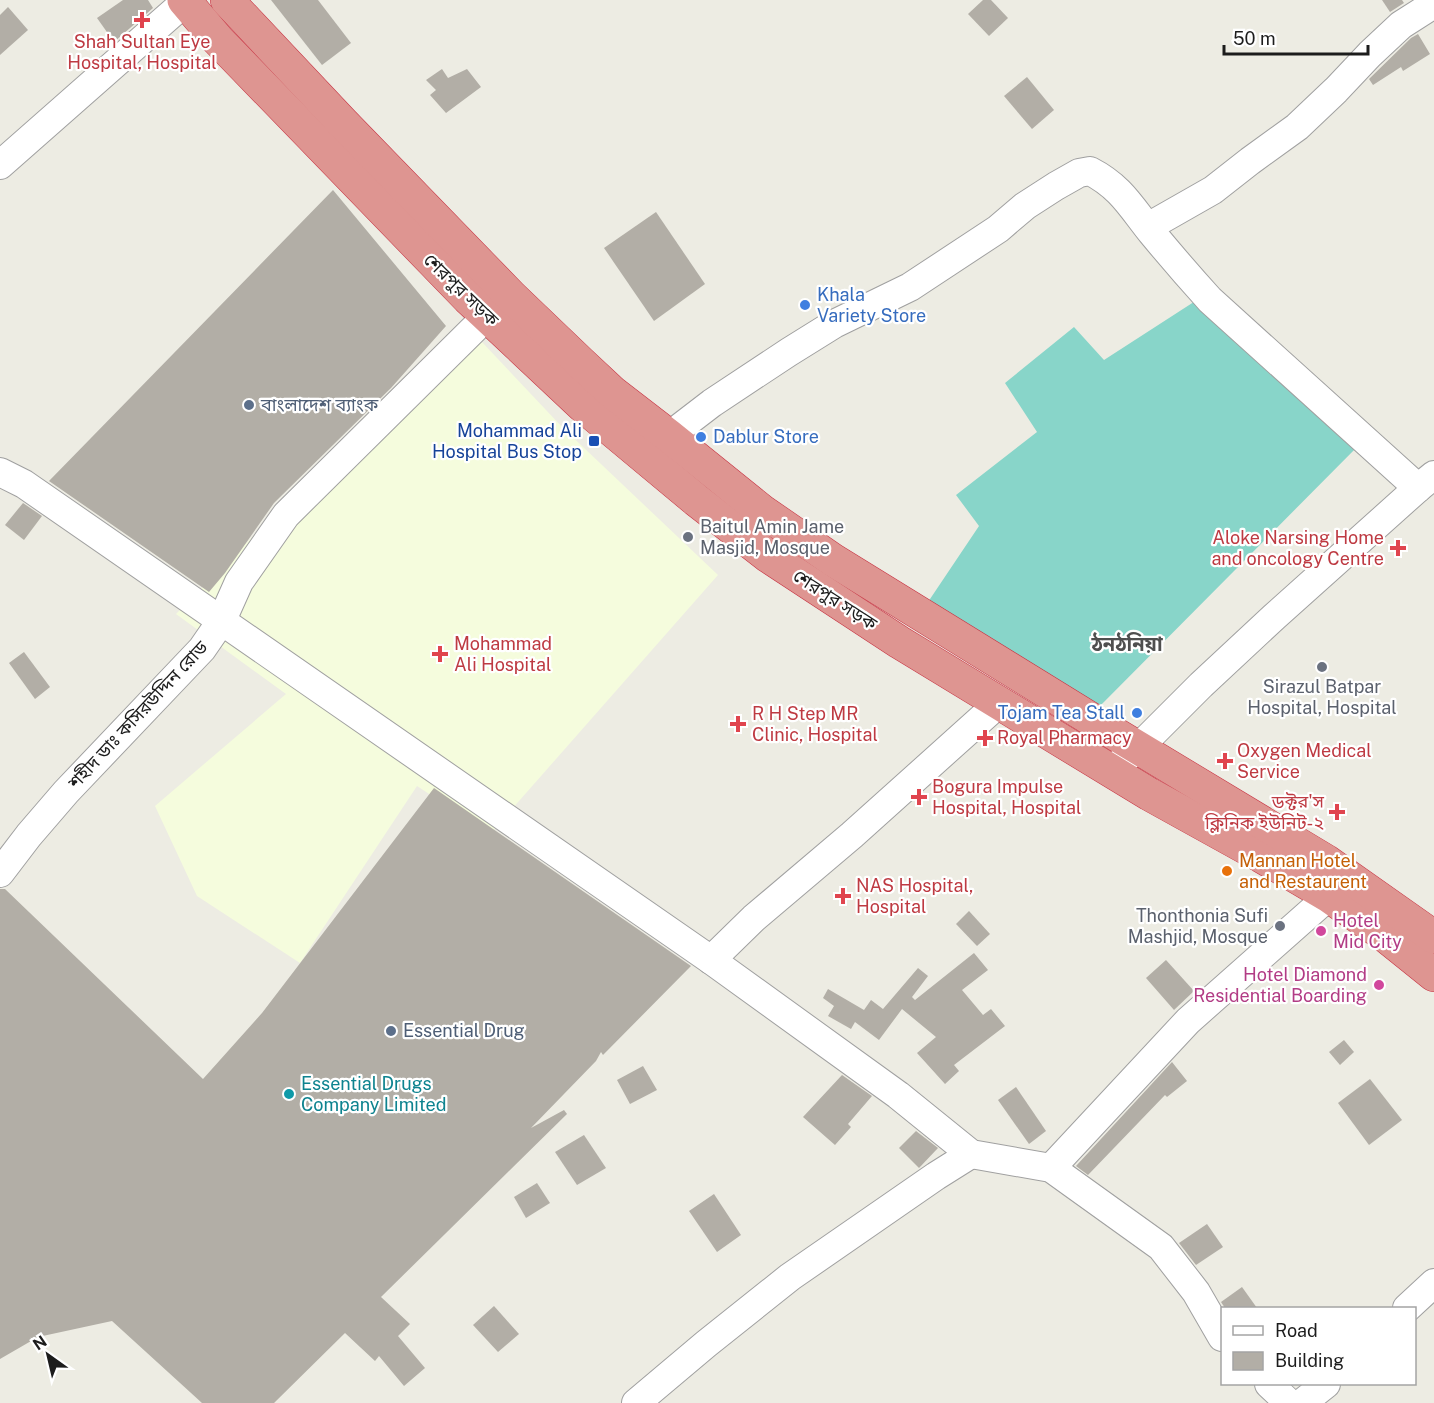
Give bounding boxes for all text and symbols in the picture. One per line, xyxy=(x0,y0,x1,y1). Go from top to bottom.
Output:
marker: Shah Sultan Eye Hospital, Hospital xyxy=(133,11,151,29)
scale bar xyxy=(1224,18,1368,56)
text: 50 m xyxy=(1233,28,1276,49)
place label: Shah Sultan Eye Hospital, Hospital xyxy=(67,31,217,73)
street label: শেরপুর সড়ক xyxy=(419,249,503,331)
place label: Khala Variety Store xyxy=(817,284,926,326)
marker: Khala Variety Store xyxy=(798,298,812,312)
place label: বাংলাদেশ ব্যাংক xyxy=(260,394,379,415)
marker: বাংলাদেশ ব্যাংক xyxy=(242,398,256,412)
place label: Mohammad Ali Hospital Bus Stop xyxy=(432,420,582,462)
place label: Dablur Store xyxy=(713,426,819,447)
marker: Dablur Store xyxy=(694,430,708,444)
marker: Mohammad Ali Hospital Bus Stop xyxy=(587,434,601,448)
place label: Baitul Amin Jame Masjid, Mosque xyxy=(700,516,844,558)
place label: Aloke Narsing Home and oncology Centre xyxy=(1211,527,1384,569)
marker: Baitul Amin Jame Masjid, Mosque xyxy=(681,530,695,544)
marker: Aloke Narsing Home and oncology Centre xyxy=(1389,539,1407,557)
street label: শেরপুর সড়ক xyxy=(789,565,881,635)
district label: ঠনঠনিয়া xyxy=(1090,632,1163,656)
place label: Mohammad Ali Hospital xyxy=(454,633,552,675)
street label: শহীদ ডাঃ কসিরউদ্দিন রোড xyxy=(63,636,212,794)
marker: Mohammad Ali Hospital xyxy=(431,645,449,663)
marker: Sirazul Batpar Hospital, Hospital xyxy=(1315,660,1329,674)
place label: Sirazul Batpar Hospital, Hospital xyxy=(1247,676,1397,718)
place label: Tojam Tea Stall xyxy=(998,702,1125,723)
place label: R H Step MR Clinic, Hospital xyxy=(752,703,878,745)
marker: Tojam Tea Stall xyxy=(1130,706,1144,720)
marker: R H Step MR Clinic, Hospital xyxy=(729,715,747,733)
place label: Royal Pharmacy xyxy=(997,727,1132,748)
marker: Royal Pharmacy xyxy=(978,731,992,745)
place label: Oxygen Medical Service xyxy=(1237,740,1372,782)
marker: Oxygen Medical Service xyxy=(1218,754,1232,768)
place label: Bogura Impulse Hospital, Hospital xyxy=(932,776,1082,818)
marker: Bogura Impulse Hospital, Hospital xyxy=(910,788,928,806)
place label: ডক্টর'স ক্লিনিক ইউনিট-২ xyxy=(1204,791,1325,834)
marker: ডক্টর'স ক্লিনিক ইউনিট-২ xyxy=(1328,803,1346,821)
place label: Mannan Hotel and Restaurent xyxy=(1239,850,1367,892)
marker: Mannan Hotel and Restaurent xyxy=(1220,864,1234,878)
place label: NAS Hospital, Hospital xyxy=(856,875,973,917)
marker: NAS Hospital, Hospital xyxy=(834,887,852,905)
place label: Thonthonia Sufi Mashjid, Mosque xyxy=(1128,905,1268,947)
place label: Hotel Mid City xyxy=(1333,910,1402,952)
marker: Thonthonia Sufi Mashjid, Mosque xyxy=(1273,919,1287,933)
marker: Hotel Mid City xyxy=(1314,924,1328,938)
place label: Hotel Diamond Residential Boarding xyxy=(1193,964,1367,1006)
marker: Hotel Diamond Residential Boarding xyxy=(1372,978,1386,992)
place label: Essential Drug xyxy=(403,1020,525,1041)
marker: Essential Drug xyxy=(384,1024,398,1038)
place label: Essential Drugs Company Limited xyxy=(301,1073,446,1115)
marker: Essential Drugs Company Limited xyxy=(282,1087,296,1101)
legend xyxy=(1221,1307,1416,1385)
text: Road xyxy=(1275,1320,1318,1341)
north arrow xyxy=(18,1325,78,1385)
text: N xyxy=(29,1332,50,1354)
text: Building xyxy=(1275,1350,1344,1371)

